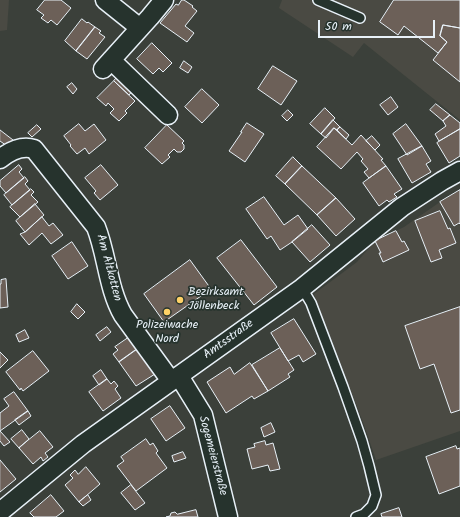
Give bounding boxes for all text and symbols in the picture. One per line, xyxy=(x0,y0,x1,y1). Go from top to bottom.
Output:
scale bar xyxy=(320,12,437,38)
text: 50 m xyxy=(325,17,352,36)
street label: Am Altkotten xyxy=(92,233,124,303)
place label: Bezirksamt Jöllenbeck xyxy=(188,286,244,314)
marker: Bezirksamt Jöllenbeck xyxy=(175,295,185,305)
marker: Polizeiwache Nord xyxy=(162,307,172,317)
street label: Amtsstraße xyxy=(201,317,257,363)
place label: Polizeiwache Nord xyxy=(136,319,198,347)
street label: Sogemeierstraße xyxy=(194,415,230,497)

